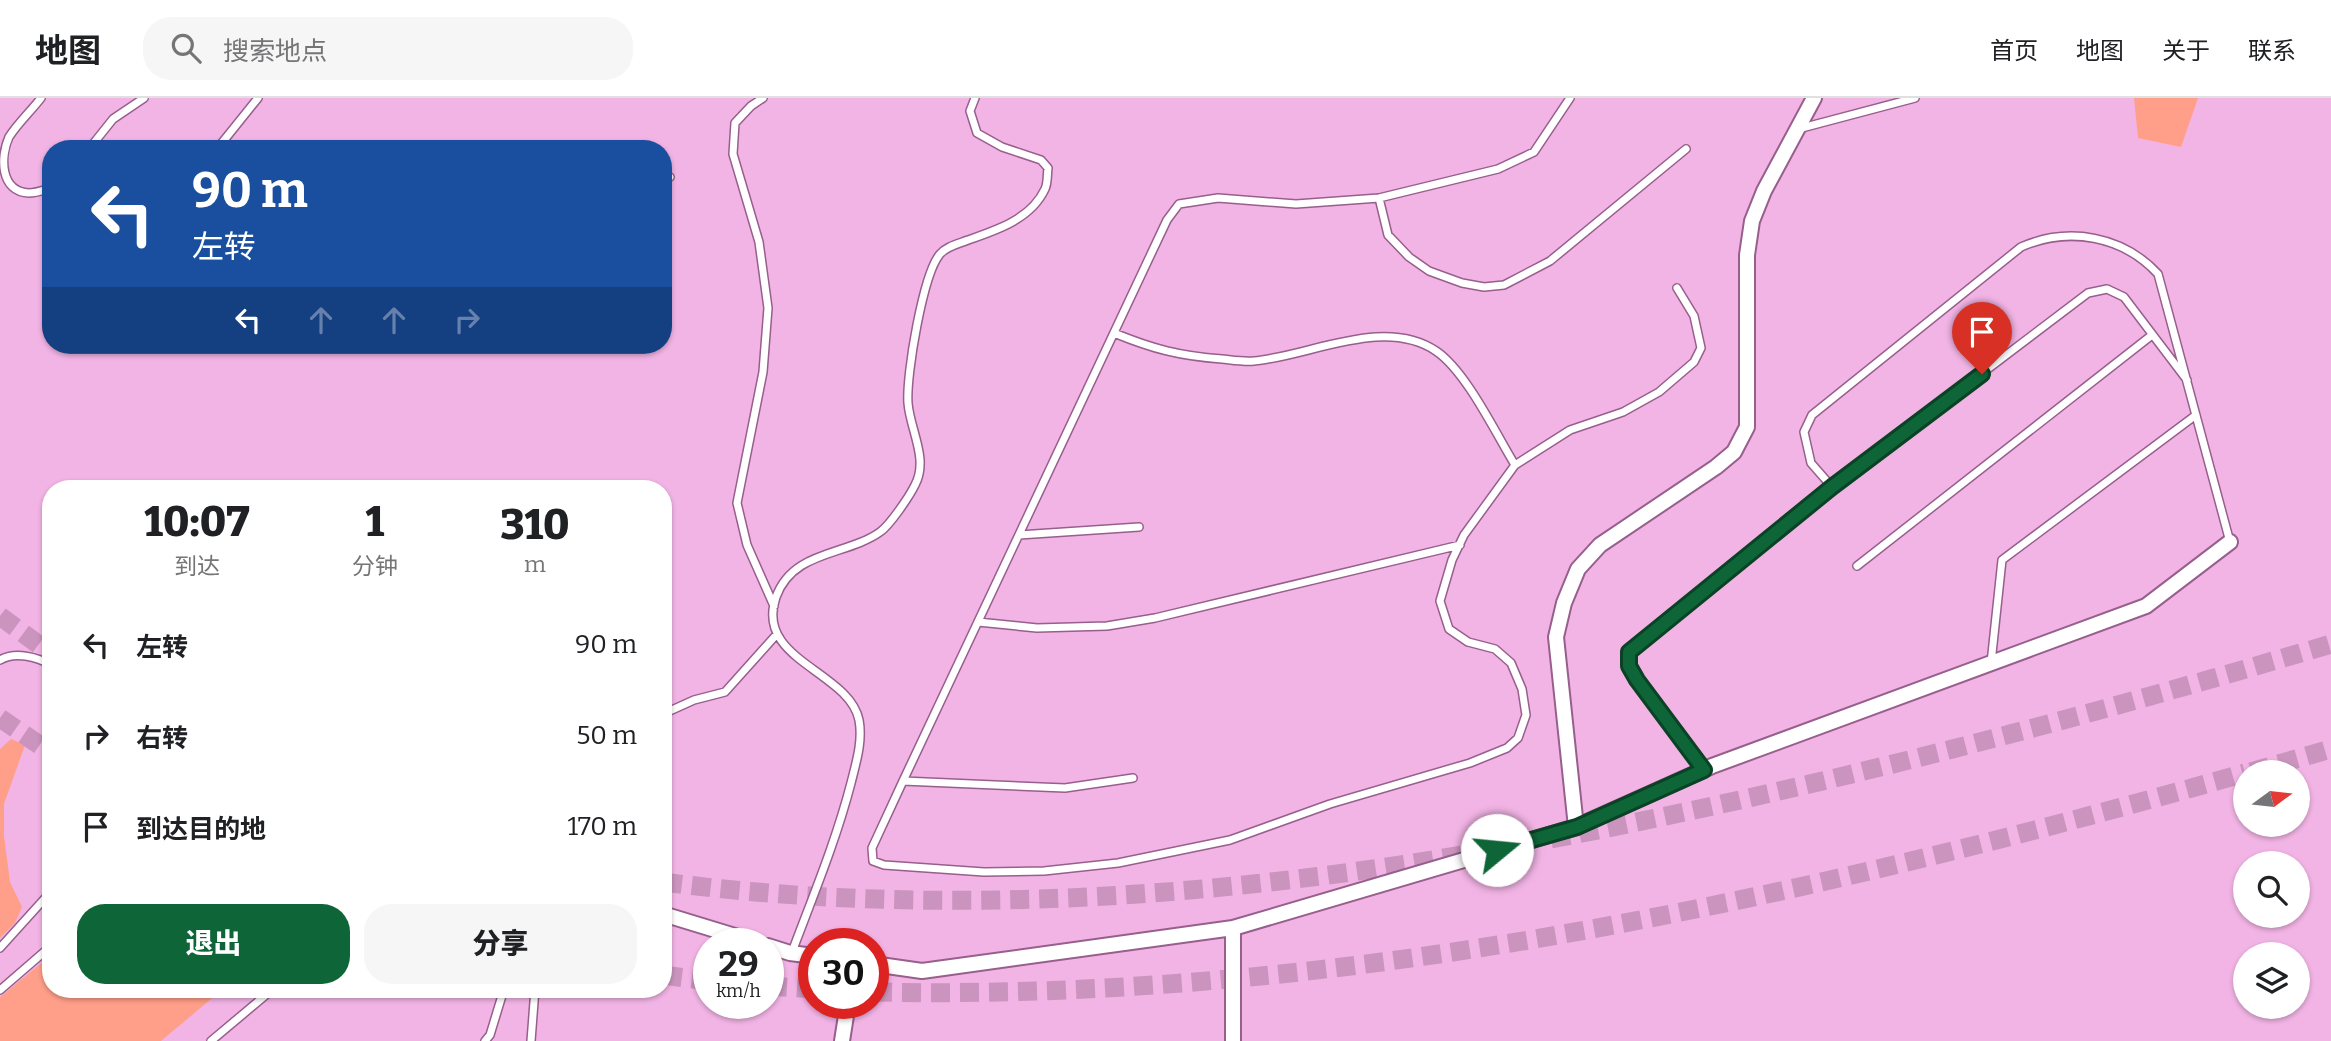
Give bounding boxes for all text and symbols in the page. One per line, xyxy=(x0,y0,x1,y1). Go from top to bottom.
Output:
search box xyxy=(143,17,633,80)
icon: search xyxy=(167,29,205,67)
text: 地图 xyxy=(35,31,101,71)
text: 搜索地点 xyxy=(223,36,327,67)
text: 首页 xyxy=(1990,37,2038,65)
text: 地图 xyxy=(2076,37,2124,65)
text: 关于 xyxy=(2162,37,2210,65)
text: 联系 xyxy=(2248,37,2296,65)
text: 90 m xyxy=(192,161,308,220)
icon: left xyxy=(77,168,168,259)
text: 左转 xyxy=(192,228,256,266)
icon: left xyxy=(229,301,267,339)
icon: ahead xyxy=(302,301,340,339)
icon: ahead xyxy=(375,301,413,339)
icon: right xyxy=(448,301,486,339)
pin xyxy=(1952,302,2012,374)
icon: arrive xyxy=(1963,313,2001,351)
text: 10:07 xyxy=(144,497,250,547)
text: 1 xyxy=(366,497,384,547)
text: 310 xyxy=(500,500,570,550)
text: m xyxy=(524,550,546,578)
text: 到达 xyxy=(174,552,220,580)
text: 分钟 xyxy=(352,552,398,580)
icon: left xyxy=(77,626,115,664)
text: 90 m xyxy=(575,629,637,660)
text: 左转 xyxy=(136,632,188,663)
icon: right xyxy=(77,717,115,755)
text: 50 m xyxy=(576,720,637,751)
text: 右转 xyxy=(136,723,188,754)
north arrow xyxy=(2233,760,2310,836)
map controls xyxy=(2233,760,2310,1019)
icon: arrive xyxy=(77,808,115,846)
text: 170 m xyxy=(567,811,637,842)
position arrow xyxy=(1460,813,1534,887)
text: 到达目的地 xyxy=(136,814,266,845)
button: search xyxy=(2233,851,2310,928)
button: 退出 xyxy=(77,904,350,984)
button: 分享 xyxy=(364,904,637,984)
speed limit sign: 30 xyxy=(798,928,889,1019)
button: layers xyxy=(2233,942,2310,1019)
text: 29 xyxy=(718,943,759,985)
text: km/h xyxy=(716,980,761,1002)

